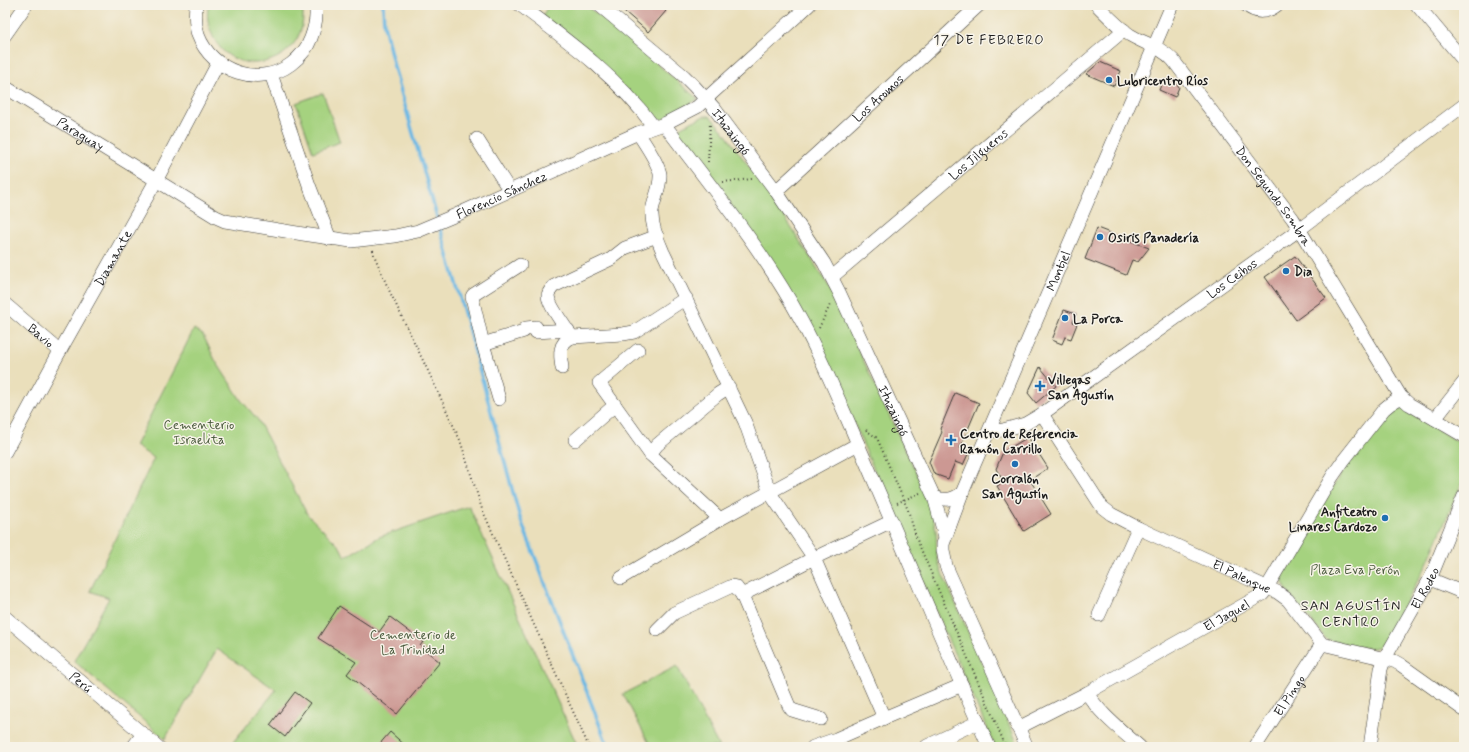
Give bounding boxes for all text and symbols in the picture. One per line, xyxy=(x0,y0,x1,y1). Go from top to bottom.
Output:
district label: 17 DE FEBRERO xyxy=(933,31,1045,49)
street label: Los Aromos xyxy=(850,71,908,127)
place label: Lubricentro Ríos xyxy=(1117,73,1208,90)
marker: Lubricentro Ríos xyxy=(1104,75,1114,85)
street label: Ituzaingó xyxy=(707,106,754,160)
street label: Paraguay xyxy=(53,114,107,156)
street label: Los Jilgueros xyxy=(946,125,1012,185)
street label: Don Segundo Sombra xyxy=(1231,143,1315,250)
street label: Florencio Sánchez xyxy=(454,168,551,224)
street label: Diamante xyxy=(91,227,137,290)
place label: Osiris Panadería xyxy=(1108,230,1199,247)
marker: Osiris Panadería xyxy=(1095,232,1105,242)
street label: Montiel xyxy=(1043,249,1075,294)
street label: Los Ceibos xyxy=(1204,255,1261,303)
place label: Dia xyxy=(1294,264,1312,281)
marker: Dia xyxy=(1281,266,1291,276)
place label: La Porca xyxy=(1073,311,1124,328)
marker: La Porca xyxy=(1060,313,1070,323)
street label: Bavio xyxy=(24,320,57,352)
place label: Villegas San Agustín xyxy=(1048,372,1114,406)
marker: Villegas San Agustín xyxy=(1035,381,1045,391)
street label: Ituzaingó xyxy=(873,383,912,440)
park label: Cementerio Israelita xyxy=(164,417,234,449)
place label: Centro de Referencia Ramón Carrillo xyxy=(960,426,1079,458)
marker: Centro de Referencia Ramón Carrillo xyxy=(945,434,957,446)
marker: Corralón San Agustín xyxy=(1010,459,1020,469)
place label: Corralón San Agustín xyxy=(982,471,1048,505)
place label: Anfiteatro Linares Cardozo xyxy=(1289,504,1378,536)
marker: Anfiteatro Linares Cardozo xyxy=(1380,513,1390,523)
street label: El Palenque xyxy=(1209,556,1274,598)
park label: Plaza Eva Perón xyxy=(1310,562,1400,579)
street label: El Rodeo xyxy=(1408,565,1444,613)
street label: El Jaguel xyxy=(1201,596,1253,636)
district label: SAN AGUSTÍN CENTRO xyxy=(1301,597,1401,631)
park label: Cementerio de La Trinidad xyxy=(370,627,456,659)
street label: Perú xyxy=(65,669,95,697)
street label: El Pingo xyxy=(1270,672,1310,720)

